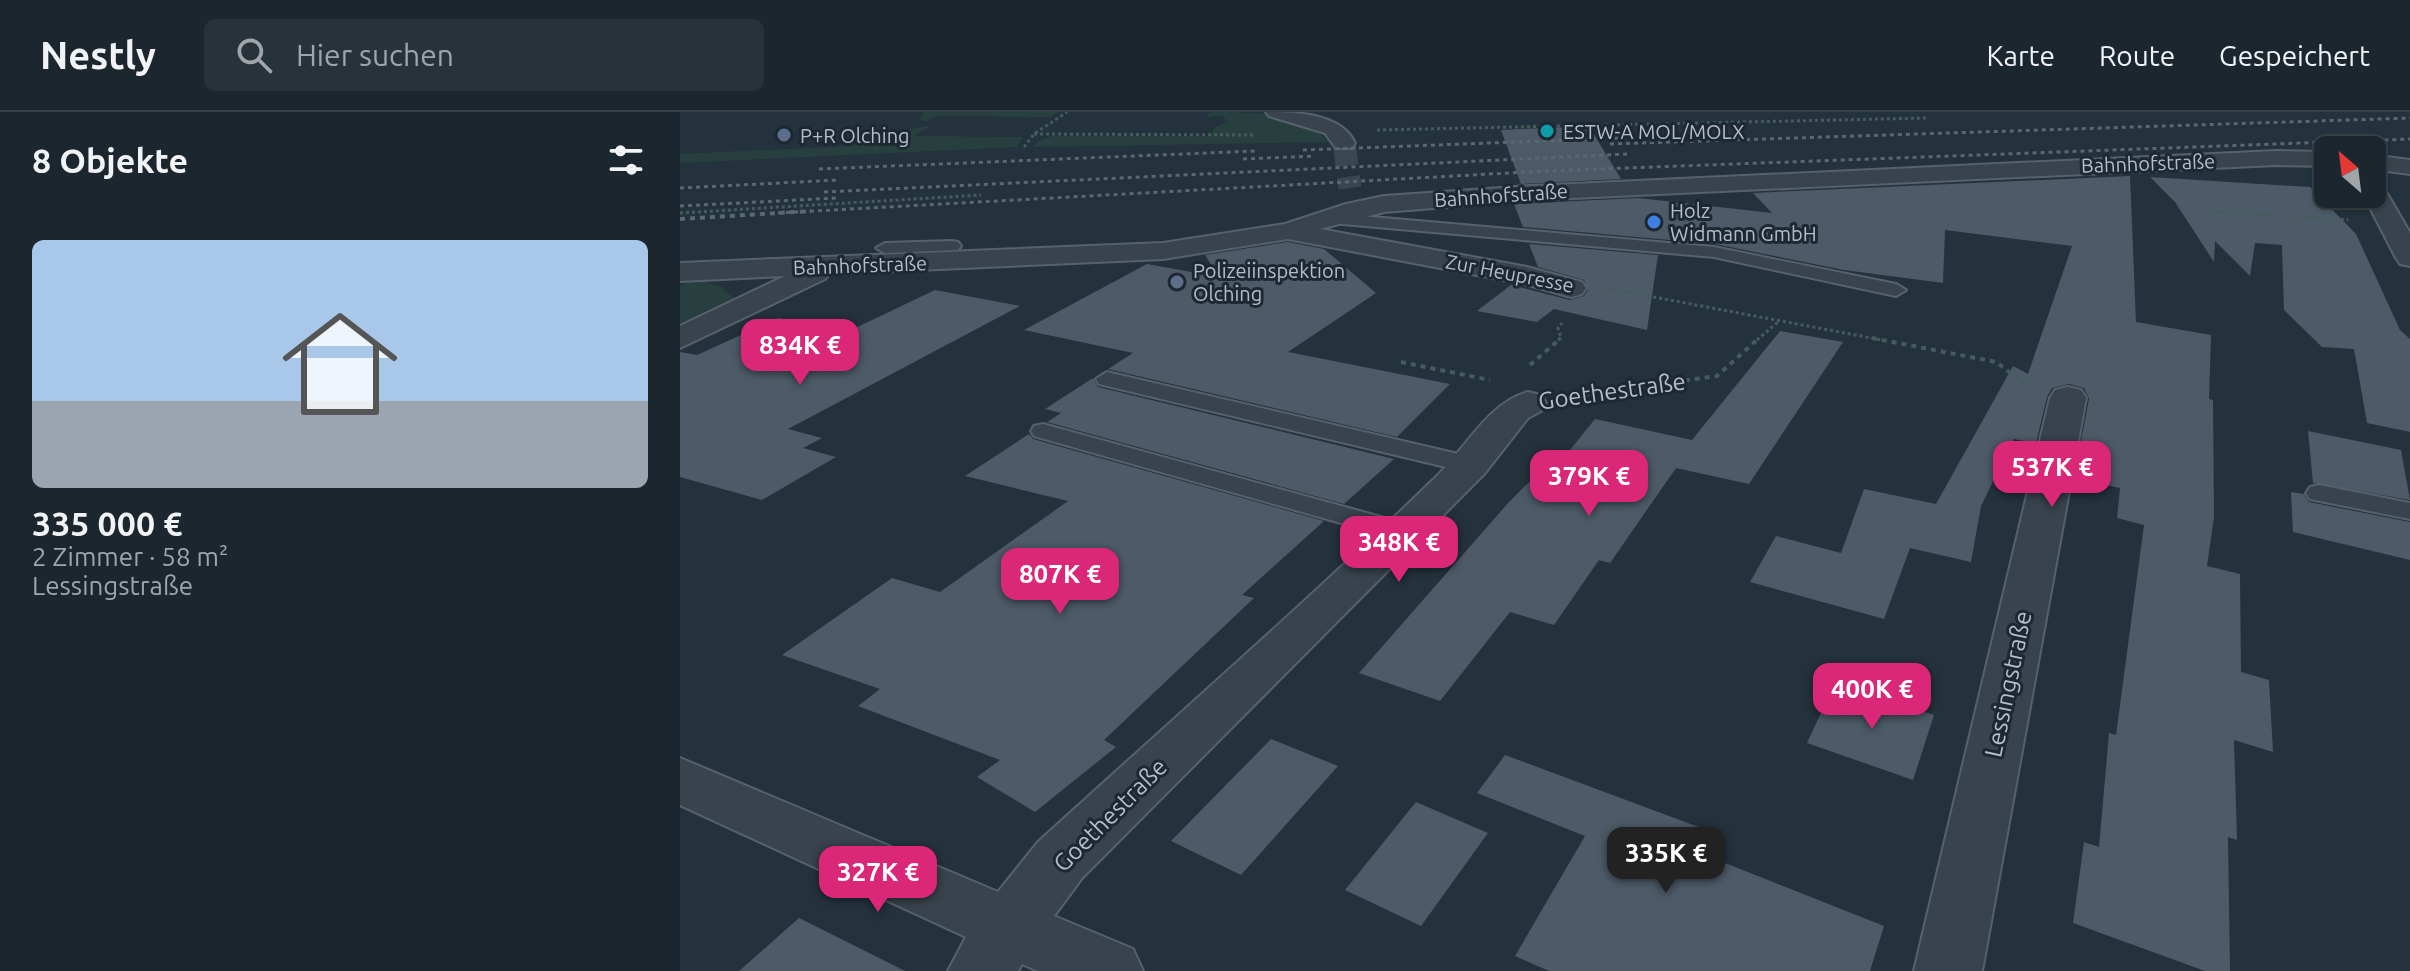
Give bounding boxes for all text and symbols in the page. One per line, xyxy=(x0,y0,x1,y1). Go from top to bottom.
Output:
search box xyxy=(204,19,764,91)
icon: search xyxy=(232,33,276,77)
text: Nestly xyxy=(40,34,156,76)
text: Hier suchen xyxy=(296,38,454,72)
text: Karte xyxy=(1986,40,2055,71)
text: Route xyxy=(2099,40,2175,71)
text: Gespeichert xyxy=(2219,40,2370,71)
place label: ESTW-A MOL/MOLX xyxy=(1563,120,1745,143)
marker: ESTW-A MOL/MOLX xyxy=(1538,122,1556,140)
place label: P+R Olching xyxy=(800,124,910,147)
marker: P+R Olching xyxy=(775,126,793,144)
north arrow xyxy=(2314,136,2386,208)
map controls xyxy=(2314,136,2386,208)
icon: filters xyxy=(604,138,648,182)
text: 8 Objekte xyxy=(32,141,188,179)
street label: Bahnhofstraße xyxy=(2081,149,2215,177)
street label: Bahnhofstraße xyxy=(1433,179,1569,211)
place label: Holz Widmann GmbH xyxy=(1670,199,1817,245)
marker: Holz Widmann GmbH xyxy=(1645,213,1663,231)
street label: Zur Heupresse xyxy=(1444,249,1576,297)
street label: Bahnhofstraße xyxy=(793,251,927,279)
place label: Polizeiinspektion Olching xyxy=(1193,259,1345,305)
marker: Polizeiinspektion Olching xyxy=(1168,273,1186,291)
icon: home xyxy=(268,292,412,436)
pin: 834K € xyxy=(735,319,865,387)
text: 834K € xyxy=(759,330,841,359)
street label: Goethestraße xyxy=(1537,367,1687,415)
pin: 537K € xyxy=(1987,441,2117,509)
pin: 379K € xyxy=(1524,450,1654,518)
text: 537K € xyxy=(2011,452,2093,481)
text: 379K € xyxy=(1548,461,1630,490)
text: 335 000 € xyxy=(32,504,182,542)
pin: 348K € xyxy=(1334,516,1464,584)
text: 348K € xyxy=(1358,527,1440,556)
text: 2 Zimmer · 58 m² xyxy=(32,542,228,571)
pin: 807K € xyxy=(995,548,1125,616)
text: 807K € xyxy=(1019,559,1101,588)
text: Lessingstraße xyxy=(32,571,193,600)
street label: Lessingstraße xyxy=(1979,609,2037,759)
pin: 400K € xyxy=(1807,663,1937,731)
text: 400K € xyxy=(1831,674,1913,703)
street label: Goethestraße xyxy=(1048,753,1172,877)
pin: 335K € xyxy=(1601,827,1731,895)
text: 335K € xyxy=(1625,838,1707,867)
pin: 327K € xyxy=(813,846,943,914)
text: 327K € xyxy=(837,857,919,886)

